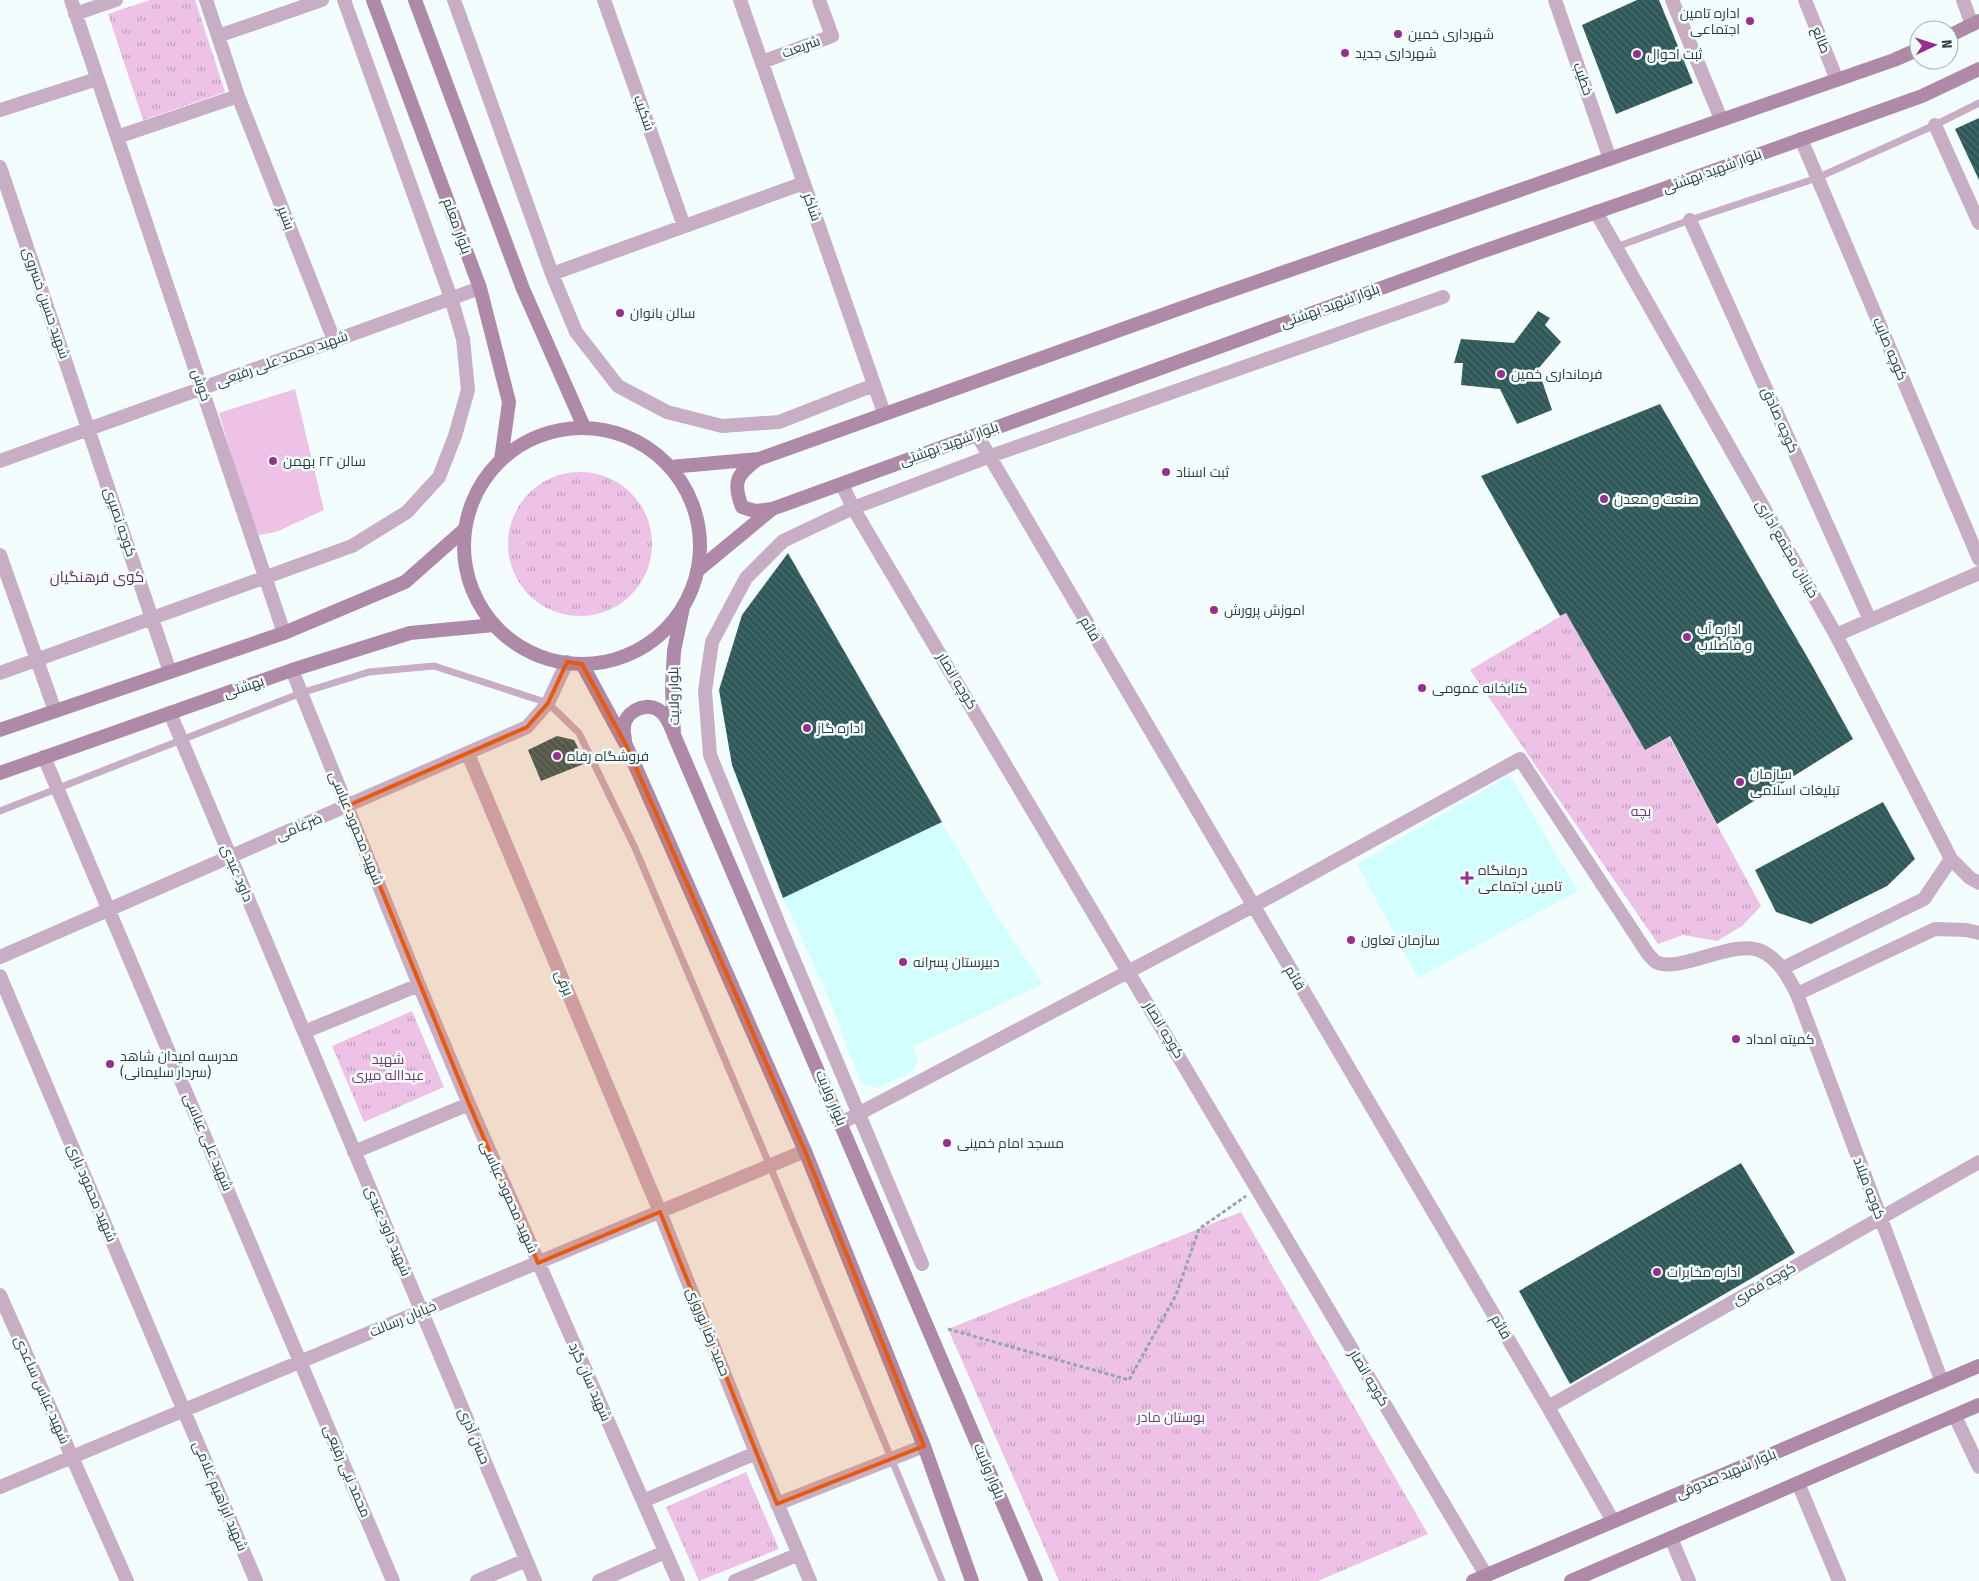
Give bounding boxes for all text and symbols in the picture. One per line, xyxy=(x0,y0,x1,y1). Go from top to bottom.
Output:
place label: اداره تامین اجتماعی xyxy=(1680,5,1740,38)
marker: اداره تامین اجتماعی xyxy=(1744,15,1756,27)
north arrow xyxy=(1909,20,1959,70)
street label: طالع xyxy=(1808,24,1834,56)
place label: شهرداری خمین xyxy=(1408,26,1494,43)
marker: شهرداری خمین xyxy=(1392,28,1404,40)
street label: شریعت xyxy=(779,32,823,62)
text: N xyxy=(1938,39,1955,49)
place label: شهرداری جدید xyxy=(1355,45,1437,62)
place label: ثبت احوال xyxy=(1647,46,1703,63)
marker: شهرداری جدید xyxy=(1339,47,1351,59)
marker: ثبت احوال xyxy=(1631,48,1643,60)
street label: خطیب xyxy=(1569,60,1597,98)
street label: شکیب xyxy=(630,93,658,133)
street label: بلوار شهید بهشتی xyxy=(1660,145,1764,197)
street label: شاکر xyxy=(799,190,825,223)
street label: بلوار معلم xyxy=(438,196,475,257)
street label: بشیر xyxy=(273,203,298,232)
street label: شهید حسین خسروی xyxy=(19,245,73,361)
street label: بلوار شهید بهشتی xyxy=(1278,280,1382,332)
place label: سالن بانوان xyxy=(630,305,695,322)
marker: سالن بانوان xyxy=(614,307,626,319)
street label: کوچه صایب xyxy=(1868,315,1911,383)
street label: شهید محمد علی رفیعی xyxy=(214,327,350,391)
place label: فرمانداری خمین xyxy=(1511,366,1602,383)
street label: خوش xyxy=(188,367,214,403)
marker: فرمانداری خمین xyxy=(1495,368,1507,380)
street label: کوچه صادق xyxy=(1757,384,1802,456)
street label: بلوار شهید بهشتی xyxy=(897,418,1001,470)
place label: سالن ۲۲ بهمن xyxy=(283,453,366,470)
marker: سالن ۲۲ بهمن xyxy=(267,455,279,467)
place label: ثبت اسناد xyxy=(1176,464,1229,481)
marker: ثبت اسناد xyxy=(1160,466,1172,478)
street label: کوچه نصیری xyxy=(99,485,140,559)
place label: صنعت و معدن xyxy=(1614,491,1699,508)
marker: صنعت و معدن xyxy=(1598,493,1610,505)
street label: خیابان مجتمع اداری xyxy=(1752,497,1822,601)
district label: کوی فرهنگیان xyxy=(50,568,144,587)
place label: اموزش پرورش xyxy=(1224,602,1305,620)
marker: اموزش پرورش xyxy=(1208,604,1220,616)
street label: قائم xyxy=(1075,614,1104,645)
place label: اداره آب و فاضلاب xyxy=(1697,621,1752,654)
marker: اداره آب و فاضلاب xyxy=(1681,631,1693,643)
street label: کوچه انصار xyxy=(932,649,981,713)
street label: بلوار ولایت xyxy=(665,667,683,725)
street label: بهشتی xyxy=(222,672,266,702)
place label: کتابخانه عمومی xyxy=(1432,680,1528,697)
marker: کتابخانه عمومی xyxy=(1416,682,1428,694)
place label: اداره گاز xyxy=(816,720,864,737)
marker: اداره گاز xyxy=(801,722,813,734)
place label: فروشگاه رفاه xyxy=(567,748,649,765)
marker: فروشگاه رفاه xyxy=(551,750,563,762)
place label: سازمان تبلیغات اسلامی xyxy=(1750,766,1840,799)
street label: شهید محمود عباسی xyxy=(325,769,387,887)
marker: سازمان تبلیغات اسلامی xyxy=(1734,776,1746,788)
park label: بچه xyxy=(1631,803,1651,821)
street label: ضرغامی xyxy=(273,810,325,844)
street label: داود عبدی xyxy=(217,842,257,904)
place label: درمانگاه تامین اجتماعی xyxy=(1478,862,1562,895)
marker: درمانگاه تامین اجتماعی xyxy=(1460,871,1474,885)
place label: سازمان تعاون xyxy=(1361,932,1440,949)
marker: سازمان تعاون xyxy=(1345,934,1357,946)
place label: دبیرستان پسرانه xyxy=(913,954,1000,972)
marker: دبیرستان پسرانه xyxy=(897,956,909,968)
street label: قائم xyxy=(1280,963,1309,994)
street label: برفی xyxy=(551,968,577,998)
street label: کوچه انصار xyxy=(1139,998,1188,1062)
place label: کمیته امداد xyxy=(1746,1031,1815,1048)
marker: کمیته امداد xyxy=(1730,1033,1742,1045)
place label: مدرسه امیدان شاهد (سردار سلیمانی) xyxy=(120,1048,238,1081)
park label: شهید عبدااله میری xyxy=(352,1051,424,1084)
marker: مدرسه امیدان شاهد (سردار سلیمانی) xyxy=(104,1058,116,1070)
street label: بلوار ولایت xyxy=(812,1068,850,1128)
street label: شهید علی عباسی xyxy=(180,1091,236,1193)
place label: مسجد امام خمینی xyxy=(957,1135,1064,1153)
marker: مسجد امام خمینی xyxy=(941,1137,953,1149)
street label: شهید محمود عباسی xyxy=(477,1138,541,1256)
street label: شهید محمود یاری xyxy=(64,1141,120,1245)
street label: کوچه میلاد xyxy=(1848,1154,1889,1222)
street label: شهید داود عبدی xyxy=(361,1183,415,1279)
street label: کوچه قمری xyxy=(1729,1259,1799,1310)
place label: اداره مخابرات xyxy=(1667,1264,1741,1281)
marker: اداره مخابرات xyxy=(1651,1266,1663,1278)
street label: حمید رضا نوروزی xyxy=(682,1285,734,1379)
street label: خیابان رسالت xyxy=(367,1297,439,1341)
street label: قائم xyxy=(1486,1312,1515,1343)
street label: شهید عباس ساعدی xyxy=(11,1333,73,1447)
street label: شهید سان گرد xyxy=(565,1340,615,1424)
street label: کوچه انصار xyxy=(1344,1346,1393,1410)
street label: حسن آذری xyxy=(455,1405,493,1467)
park label: بوستان مادر xyxy=(1136,1409,1205,1426)
street label: محمد نبی رفیعی xyxy=(320,1422,374,1520)
street label: شهید ابراهیم غلامی xyxy=(188,1438,251,1554)
street label: بلوار ولایت xyxy=(970,1441,1008,1501)
street label: بلوار شهید صدوقی xyxy=(1673,1445,1779,1503)

